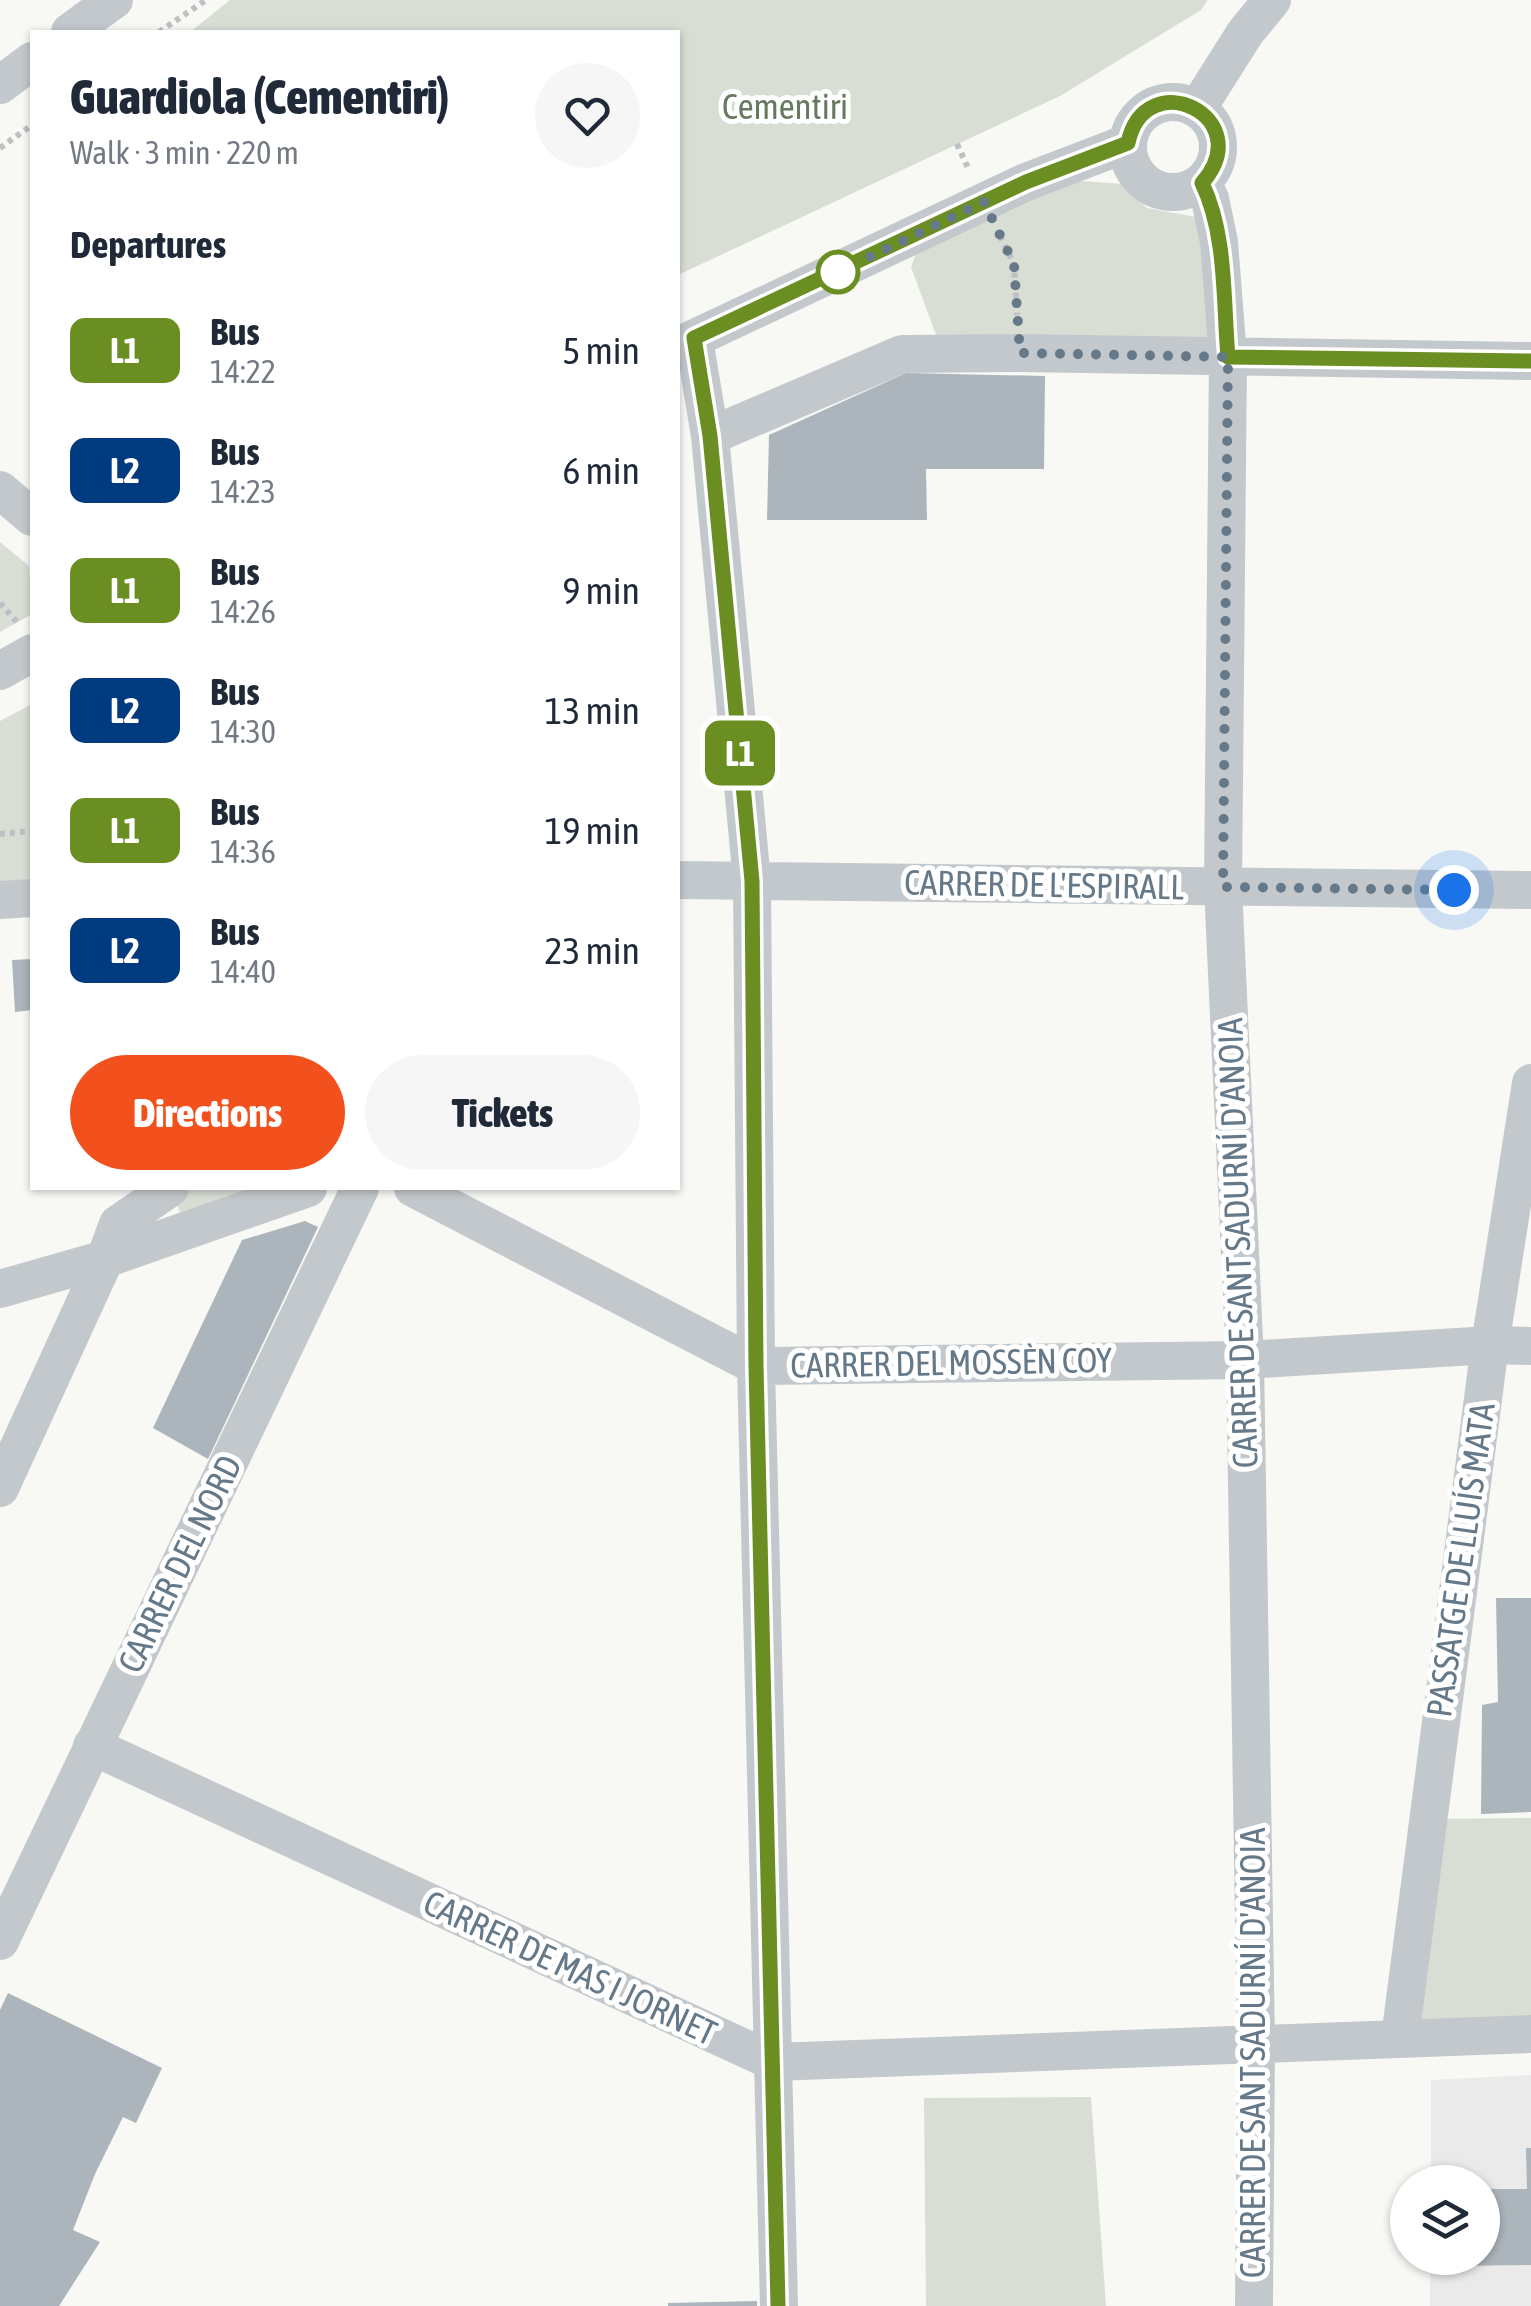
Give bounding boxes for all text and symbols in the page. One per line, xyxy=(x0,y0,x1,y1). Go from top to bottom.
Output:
button: heart xyxy=(535,63,640,168)
text: Guardiola (Cementiri) xyxy=(70,69,449,124)
park label: Cementiri xyxy=(722,86,848,126)
text: Walk · 3 min · 220 m xyxy=(70,134,299,171)
text: Departures xyxy=(70,223,226,266)
unlabelled marker xyxy=(817,251,859,293)
text: Bus xyxy=(210,310,260,353)
text: 5 min xyxy=(562,329,640,372)
text: L1 xyxy=(110,330,140,370)
text: 14:22 xyxy=(210,353,276,390)
text: Bus xyxy=(210,430,260,473)
text: 6 min xyxy=(562,449,640,492)
text: L2 xyxy=(110,450,140,490)
text: 14:23 xyxy=(210,473,276,510)
text: Bus xyxy=(210,550,260,593)
text: 9 min xyxy=(562,569,640,612)
text: L1 xyxy=(110,570,140,610)
text: 14:26 xyxy=(210,593,276,630)
text: Bus xyxy=(210,670,260,713)
text: 13 min xyxy=(545,689,640,732)
text: L2 xyxy=(110,690,140,730)
text: 14:30 xyxy=(210,713,276,750)
line badge: L1 xyxy=(695,720,785,786)
text: L1 xyxy=(725,733,755,773)
text: Bus xyxy=(210,790,260,833)
text: 19 min xyxy=(545,809,640,852)
text: L1 xyxy=(110,810,140,850)
text: 14:36 xyxy=(210,833,276,870)
street label: CARRER DE L'ESPIRALL xyxy=(904,862,1184,906)
your location xyxy=(1429,865,1479,915)
text: Bus xyxy=(210,910,260,953)
text: 23 min xyxy=(545,929,640,972)
text: L2 xyxy=(110,930,140,970)
text: 14:40 xyxy=(210,953,276,990)
street label: CARRER DE SANT SADURNÍ D'ANOIA xyxy=(1209,1016,1265,1469)
button: Directions xyxy=(70,1055,345,1170)
button: Tickets xyxy=(365,1055,640,1170)
street label: CARRER DEL MOSSÈN COY xyxy=(790,1339,1113,1385)
street label: PASSATGE DE LLUÍS MATA xyxy=(1418,1399,1502,1719)
street label: CARRER DEL NORD xyxy=(109,1449,249,1678)
street label: CARRER DE SANT SADURNÍ D'ANOIA xyxy=(1232,1827,1272,2278)
street label: CARRER DE MAS I JORNET xyxy=(418,1882,723,2052)
map controls xyxy=(1390,2165,1500,2275)
button: layers xyxy=(1390,2165,1500,2275)

